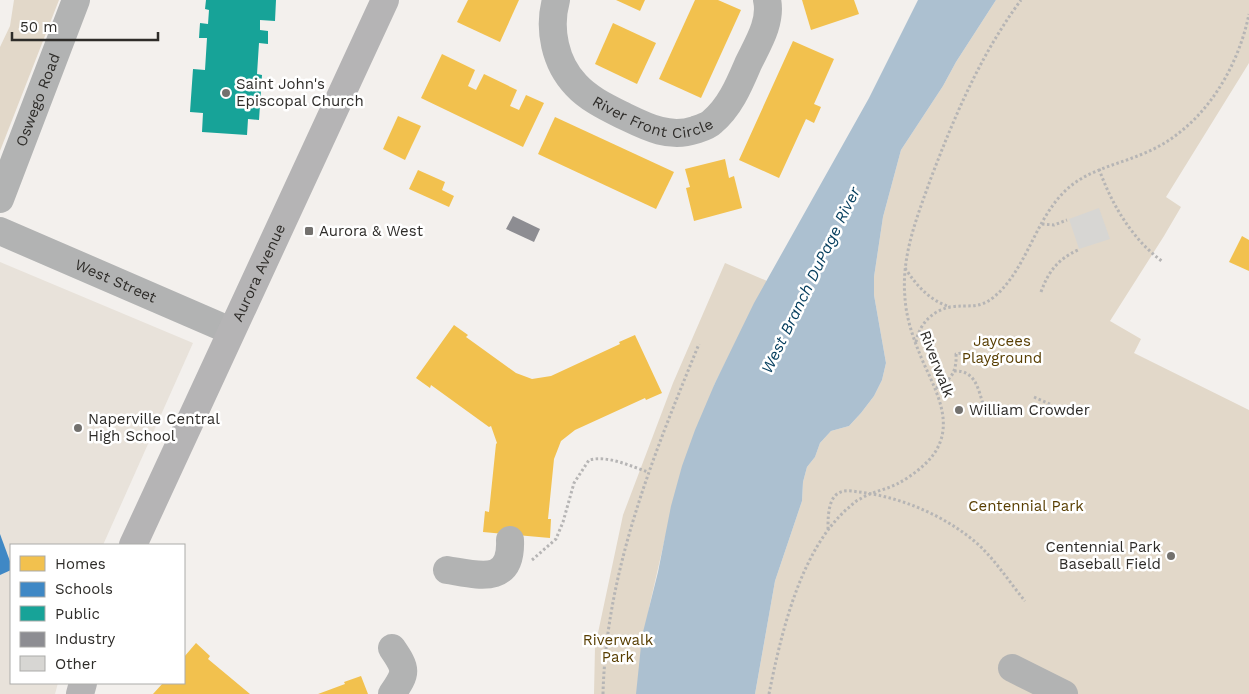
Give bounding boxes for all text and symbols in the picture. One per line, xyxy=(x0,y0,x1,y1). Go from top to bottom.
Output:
scale bar xyxy=(12,10,159,42)
text: 50 m xyxy=(20,18,57,36)
street label: Oswego Road xyxy=(12,51,64,149)
place label: Saint John's Episcopal Church xyxy=(236,75,364,110)
marker: Saint John's Episcopal Church xyxy=(220,87,232,99)
street label: River Front Circle xyxy=(589,92,717,142)
water label: West Branch DuPage River xyxy=(757,183,864,377)
street label: Aurora Avenue xyxy=(229,221,289,324)
place label: Aurora & West xyxy=(319,222,424,240)
marker: Aurora & West xyxy=(303,225,315,237)
street label: West Street xyxy=(72,255,160,307)
street label: Riverwalk xyxy=(916,328,958,401)
park label: Jaycees Playground xyxy=(962,332,1042,367)
place label: William Crowder xyxy=(969,401,1090,419)
marker: William Crowder xyxy=(953,404,965,416)
place label: Naperville Central High School xyxy=(88,410,220,445)
marker: Naperville Central High School xyxy=(72,422,84,434)
park label: Centennial Park xyxy=(968,497,1084,515)
place label: Centennial Park Baseball Field xyxy=(1045,538,1161,573)
legend xyxy=(10,544,185,684)
marker: Centennial Park Baseball Field xyxy=(1165,550,1177,562)
text: Homes xyxy=(55,555,106,573)
text: Schools xyxy=(55,580,113,598)
text: Public xyxy=(55,605,100,623)
text: Industry xyxy=(55,630,116,648)
park label: Riverwalk Park xyxy=(583,631,654,666)
text: Other xyxy=(55,655,97,673)

